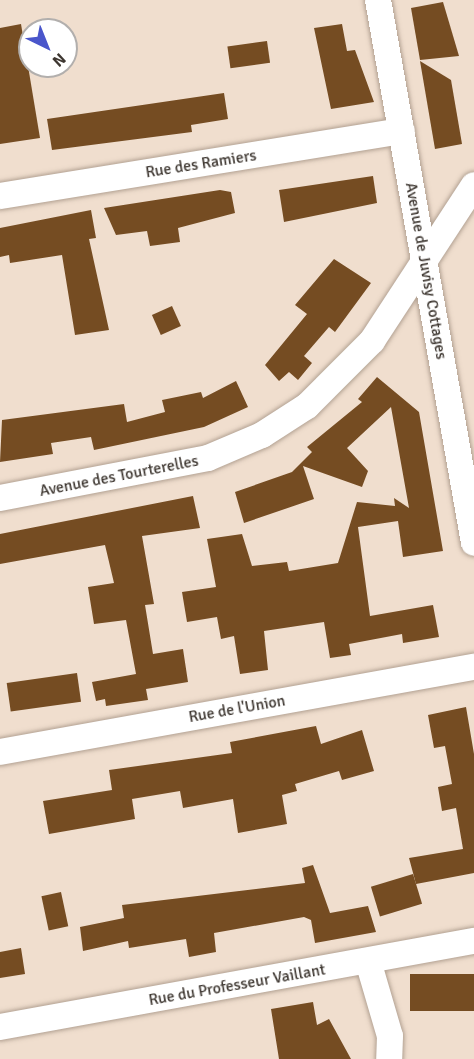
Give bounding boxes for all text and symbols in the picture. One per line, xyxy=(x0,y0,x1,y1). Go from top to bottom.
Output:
north arrow xyxy=(18,18,78,78)
text: N xyxy=(48,49,70,71)
street label: Rue des Ramiers xyxy=(144,146,258,182)
street label: Avenue de Juvisy Cottages xyxy=(401,181,451,361)
street label: Avenue des Tourterelles xyxy=(38,451,200,501)
street label: Rue de l'Union xyxy=(187,691,287,727)
street label: Rue du Professeur Vaillant xyxy=(147,960,327,1010)

